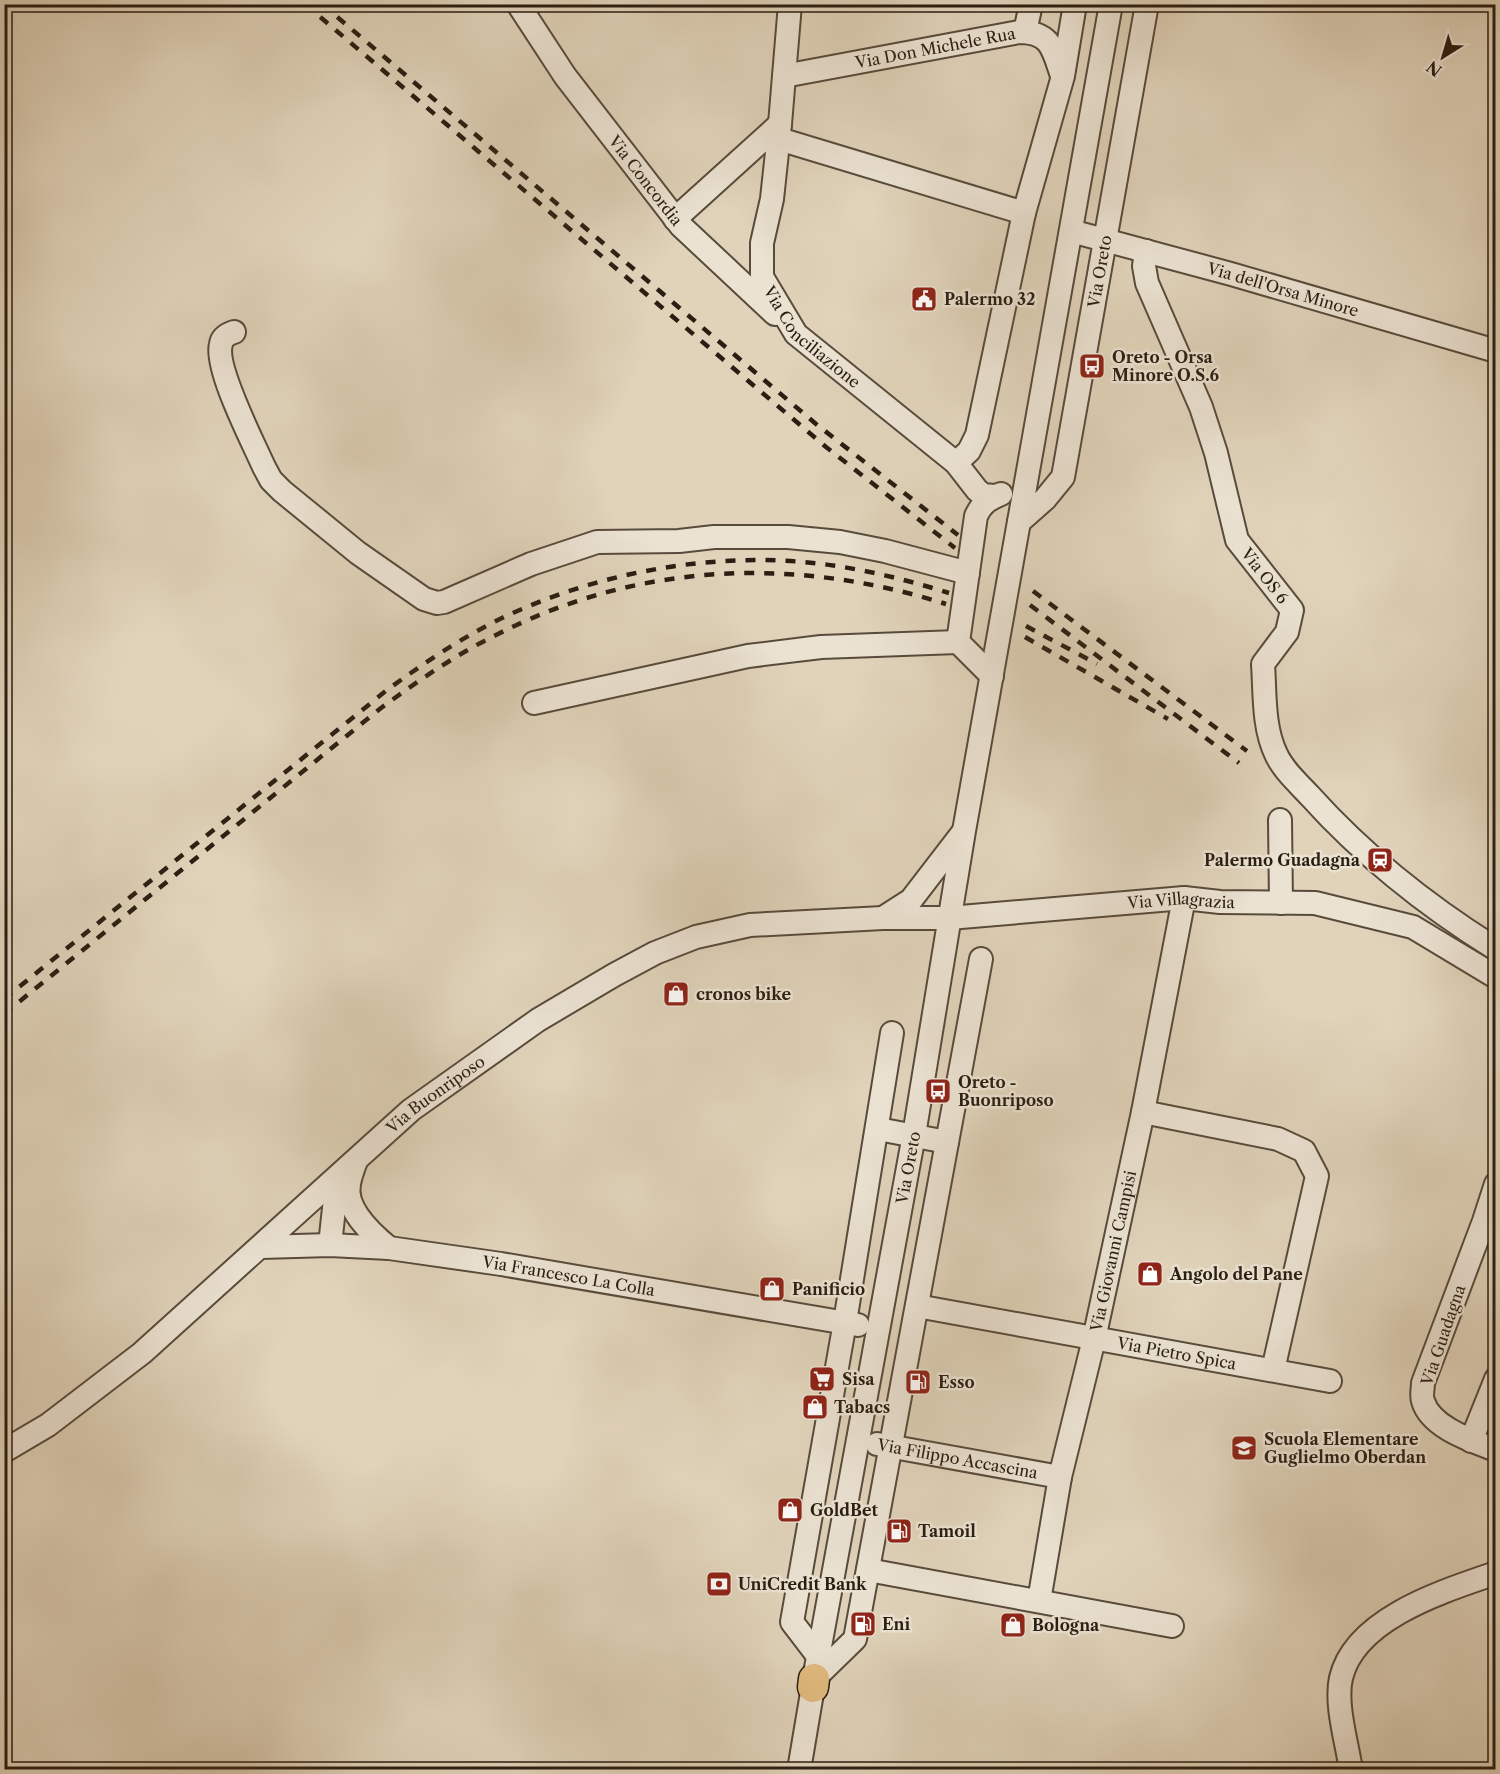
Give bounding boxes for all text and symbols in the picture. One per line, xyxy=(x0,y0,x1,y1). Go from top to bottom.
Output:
street label: Via Don Michele Rua xyxy=(853,23,1018,73)
north arrow xyxy=(1413,27,1473,87)
text: N xyxy=(1422,57,1446,81)
street label: Via Concordia xyxy=(604,130,687,230)
street label: Via Oreto xyxy=(1083,233,1116,310)
street label: Via dell'Orsa Minore xyxy=(1204,258,1361,321)
street label: Via Conciliazione xyxy=(759,281,864,392)
public building icon: Palermo 32 xyxy=(909,284,939,314)
place label: Palermo 32 xyxy=(944,289,1036,309)
place label: Oreto - Orsa Minore O.S.6 xyxy=(1112,347,1220,385)
bus stop icon: Oreto - Orsa Minore O.S.6 xyxy=(1077,351,1107,381)
street label: Via OS 6 xyxy=(1236,543,1293,608)
station icon: Palermo Guadagna xyxy=(1365,845,1395,875)
place label: Palermo Guadagna xyxy=(1204,850,1361,870)
street label: Via Villagrazia xyxy=(1126,888,1235,913)
shop icon: cronos bike xyxy=(661,979,691,1009)
place label: cronos bike xyxy=(696,984,791,1004)
street label: Via Buonriposo xyxy=(381,1051,489,1138)
place label: Oreto - Buonriposo xyxy=(958,1072,1054,1110)
bus stop icon: Oreto - Buonriposo xyxy=(923,1076,953,1106)
street label: Via Oreto xyxy=(891,1130,925,1206)
street label: Via Giovanni Campisi xyxy=(1086,1168,1140,1334)
street label: Via Francesco La Colla xyxy=(480,1251,657,1300)
shop icon: Angolo del Pane xyxy=(1135,1259,1165,1289)
place label: Angolo del Pane xyxy=(1169,1264,1303,1284)
shop icon: Panificio xyxy=(757,1274,787,1304)
place label: Panificio xyxy=(792,1279,865,1299)
street label: Via Guadagna xyxy=(1416,1281,1470,1389)
street label: Via Pietro Spica xyxy=(1115,1332,1238,1374)
supermarket icon: Sisa xyxy=(807,1364,837,1394)
fuel station icon: Esso xyxy=(903,1367,933,1397)
place label: Sisa xyxy=(842,1369,875,1389)
place label: Esso xyxy=(938,1372,975,1392)
shop icon: Tabacs xyxy=(800,1392,830,1422)
place label: Tabacs xyxy=(834,1397,890,1417)
place label: Scuola Elementare Guglielmo Oberdan xyxy=(1264,1429,1426,1467)
school or university icon: Scuola Elementare Guglielmo Oberdan xyxy=(1229,1433,1259,1463)
street label: Via Filippo Accascina xyxy=(875,1434,1040,1483)
shop icon: GoldBet xyxy=(775,1495,805,1525)
place label: GoldBet xyxy=(810,1500,878,1520)
fuel station icon: Tamoil xyxy=(884,1516,914,1546)
place label: Tamoil xyxy=(918,1521,976,1541)
bank icon: UniCredit Bank xyxy=(704,1569,734,1599)
place label: UniCredit Bank xyxy=(738,1574,867,1594)
fuel station icon: Eni xyxy=(848,1609,878,1639)
shop icon: Bologna xyxy=(998,1610,1028,1640)
place label: Eni xyxy=(882,1614,911,1634)
place label: Bologna xyxy=(1032,1615,1100,1635)

